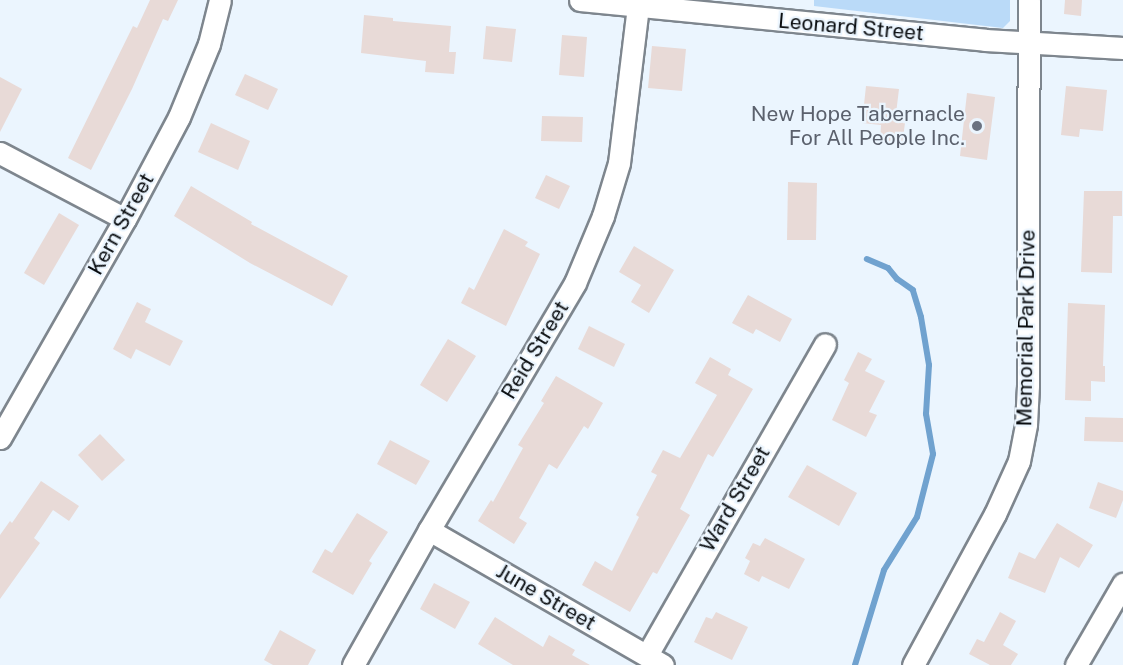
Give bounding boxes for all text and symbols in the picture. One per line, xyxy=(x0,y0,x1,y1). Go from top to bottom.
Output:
street label: Leonard Street xyxy=(777,8,925,46)
place label: New Hope Tabernacle For All People Inc. xyxy=(751,101,965,151)
marker: New Hope Tabernacle For All People Inc. xyxy=(970,119,984,133)
street label: Kern Street xyxy=(83,169,159,279)
street label: Memorial Park Drive xyxy=(1012,229,1040,427)
street label: Reid Street xyxy=(496,296,574,404)
street label: Ward Street xyxy=(695,442,775,556)
street label: June Street xyxy=(492,558,600,636)

